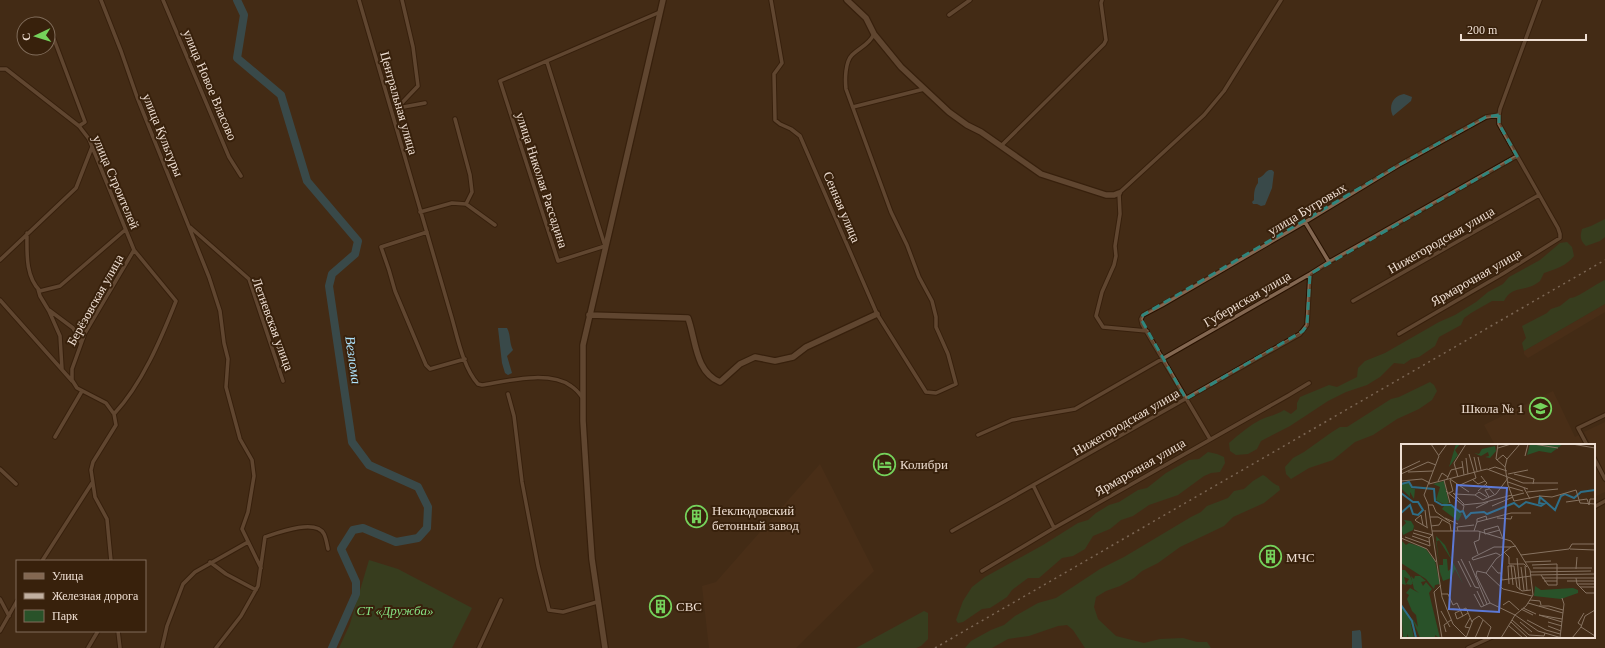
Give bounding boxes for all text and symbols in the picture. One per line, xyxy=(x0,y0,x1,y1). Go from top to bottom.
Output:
north arrow xyxy=(16,16,56,56)
scale bar xyxy=(1461,16,1586,42)
text: 200 m xyxy=(1467,23,1498,37)
street label: улица Новое Власово xyxy=(180,27,240,143)
text: С xyxy=(20,32,32,41)
street label: Центральная улица xyxy=(377,50,421,157)
street label: улица Культуры xyxy=(140,91,187,179)
street label: улица Николая Рассадина xyxy=(513,110,571,250)
street label: улица Строителей xyxy=(89,133,143,231)
street label: Сенная улица xyxy=(820,169,864,245)
street label: улица Бугровых xyxy=(1265,179,1349,238)
street label: Нижегородская улица xyxy=(1385,203,1497,277)
street label: Ярмарочная улица xyxy=(1428,245,1524,309)
street label: Берёзовская улица xyxy=(64,252,126,348)
street label: Губернская улица xyxy=(1201,268,1293,330)
street label: Летневская улица xyxy=(249,275,297,373)
water label: Везлома xyxy=(342,335,364,385)
street label: Нижегородская улица xyxy=(1070,385,1182,459)
school or university icon: Школа № 1 xyxy=(1527,395,1553,421)
place label: Школа № 1 xyxy=(1461,401,1524,416)
street label: Ярмарочная улица xyxy=(1092,435,1188,499)
inset map xyxy=(1401,444,1595,638)
hotel icon: Колибри xyxy=(871,451,897,477)
place label: Колибри xyxy=(900,457,948,472)
place label: Неклюдовский бетонный завод xyxy=(712,503,799,533)
building icon: Неклюдовский бетонный завод xyxy=(684,504,710,530)
building icon: МЧС xyxy=(1257,544,1283,570)
place label: МЧС xyxy=(1286,550,1315,565)
legend xyxy=(16,560,146,632)
text: Улица xyxy=(52,569,84,583)
text: Железная дорога xyxy=(52,589,139,603)
building icon: СВС xyxy=(647,593,673,619)
place label: СВС xyxy=(676,599,702,614)
park label: СТ «Дружба» xyxy=(356,603,434,618)
text: Парк xyxy=(52,609,78,623)

